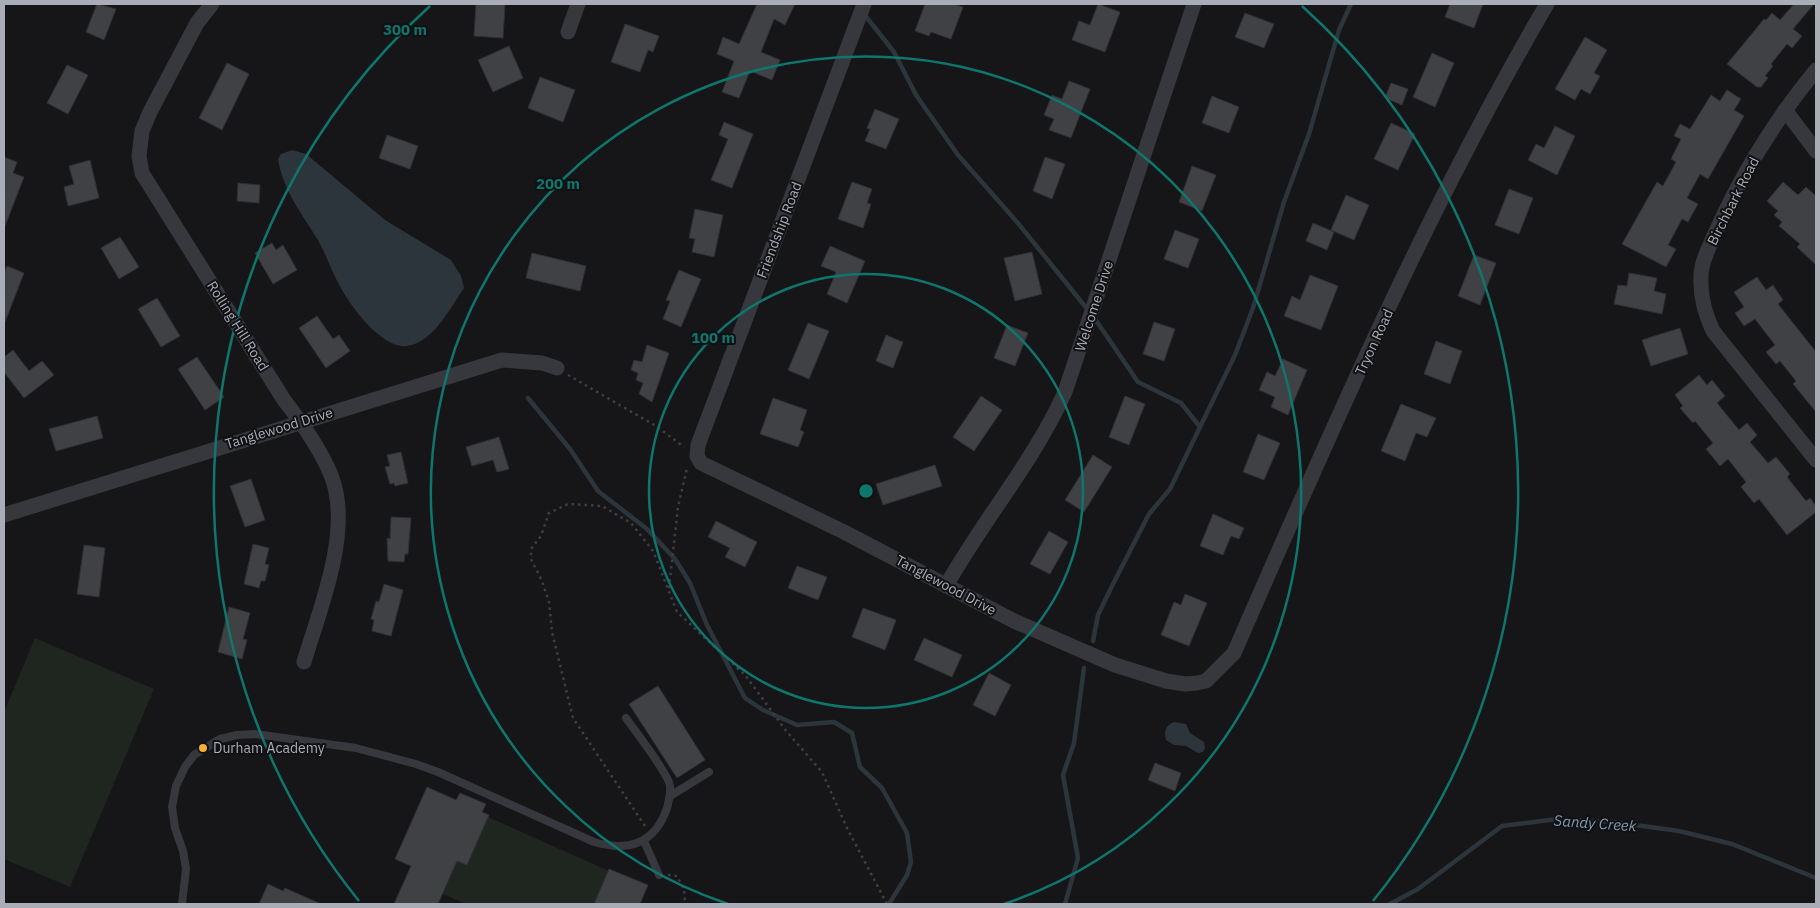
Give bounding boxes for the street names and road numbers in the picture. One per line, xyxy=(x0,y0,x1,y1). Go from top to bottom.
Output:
street label: Birchbark Road xyxy=(1703,154,1763,248)
street label: Friendship Road xyxy=(752,179,806,281)
street label: Welcome Drive xyxy=(1071,258,1117,354)
street label: Rolling Hill Road xyxy=(203,278,273,374)
street label: Tryon Road xyxy=(1351,306,1397,378)
street label: Tanglewood Drive xyxy=(223,403,335,453)
street label: Tanglewood Drive xyxy=(893,551,1000,619)

